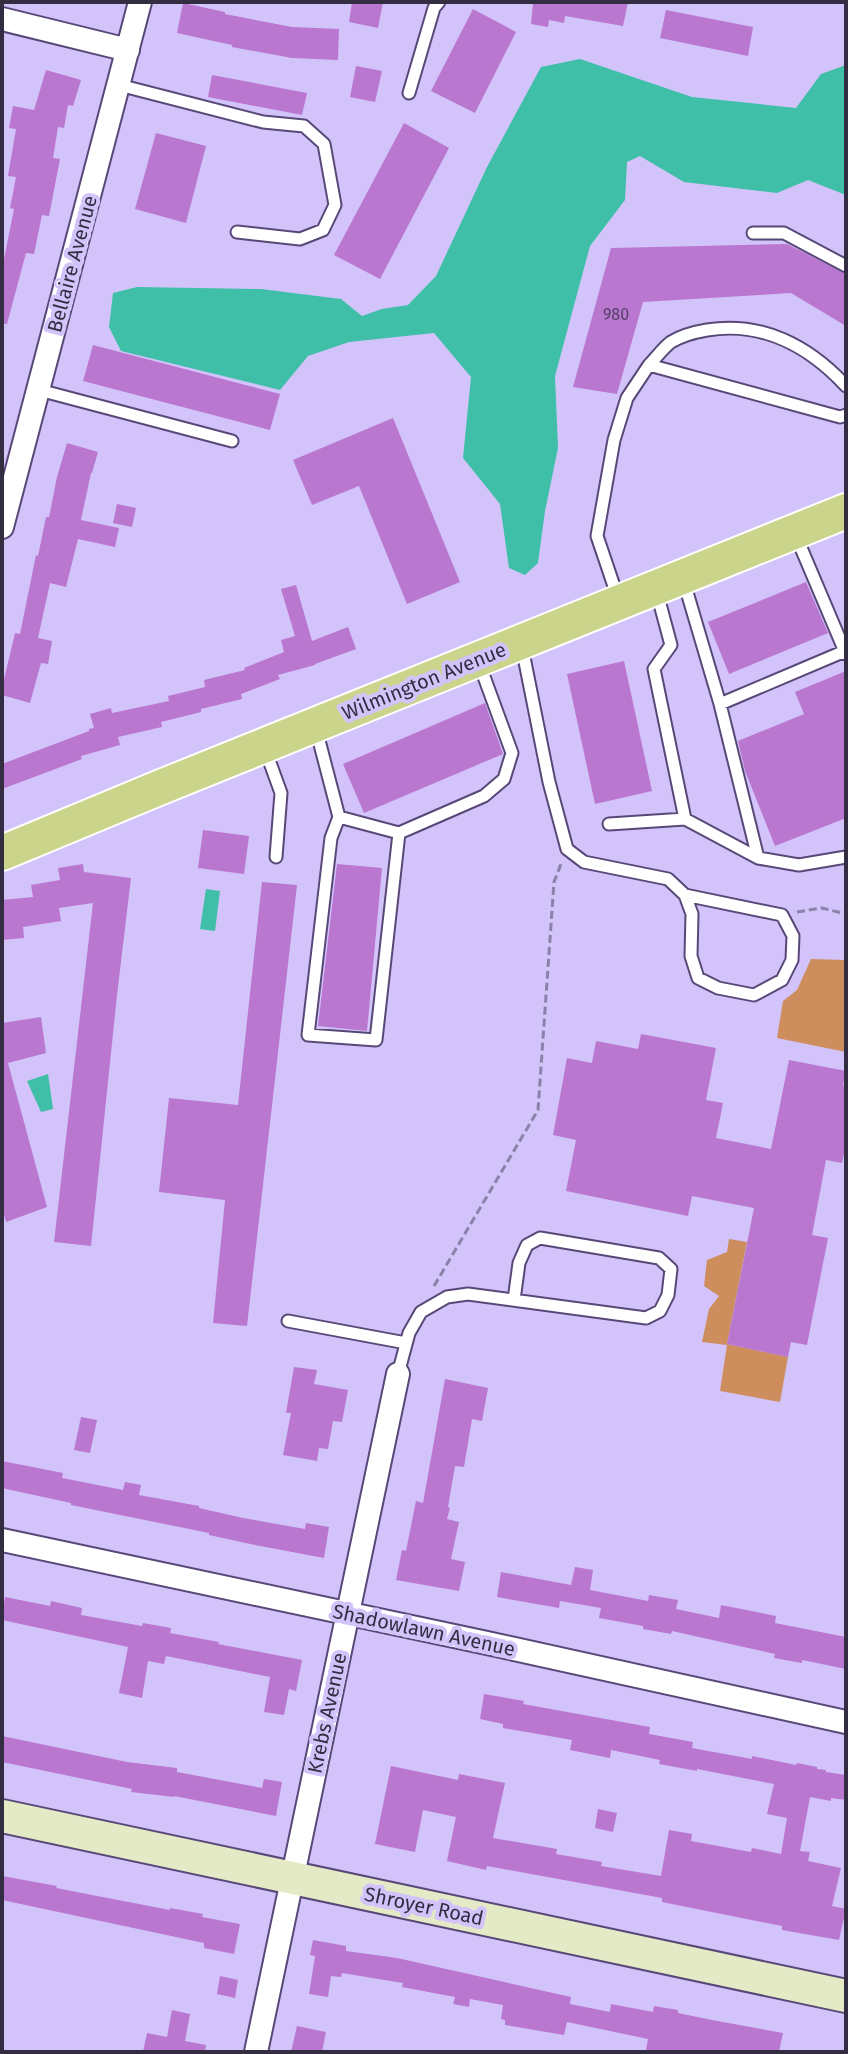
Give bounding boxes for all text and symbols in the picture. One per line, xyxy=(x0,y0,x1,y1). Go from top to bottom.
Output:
street label: Bellaire Avenue xyxy=(42,193,102,335)
house number: 980 xyxy=(603,305,629,324)
street label: Wilmington Avenue xyxy=(338,637,510,725)
street label: Shadowlawn Avenue xyxy=(331,1599,517,1661)
street label: Krebs Avenue xyxy=(303,1650,351,1776)
street label: Shroyer Road xyxy=(362,1882,486,1930)

